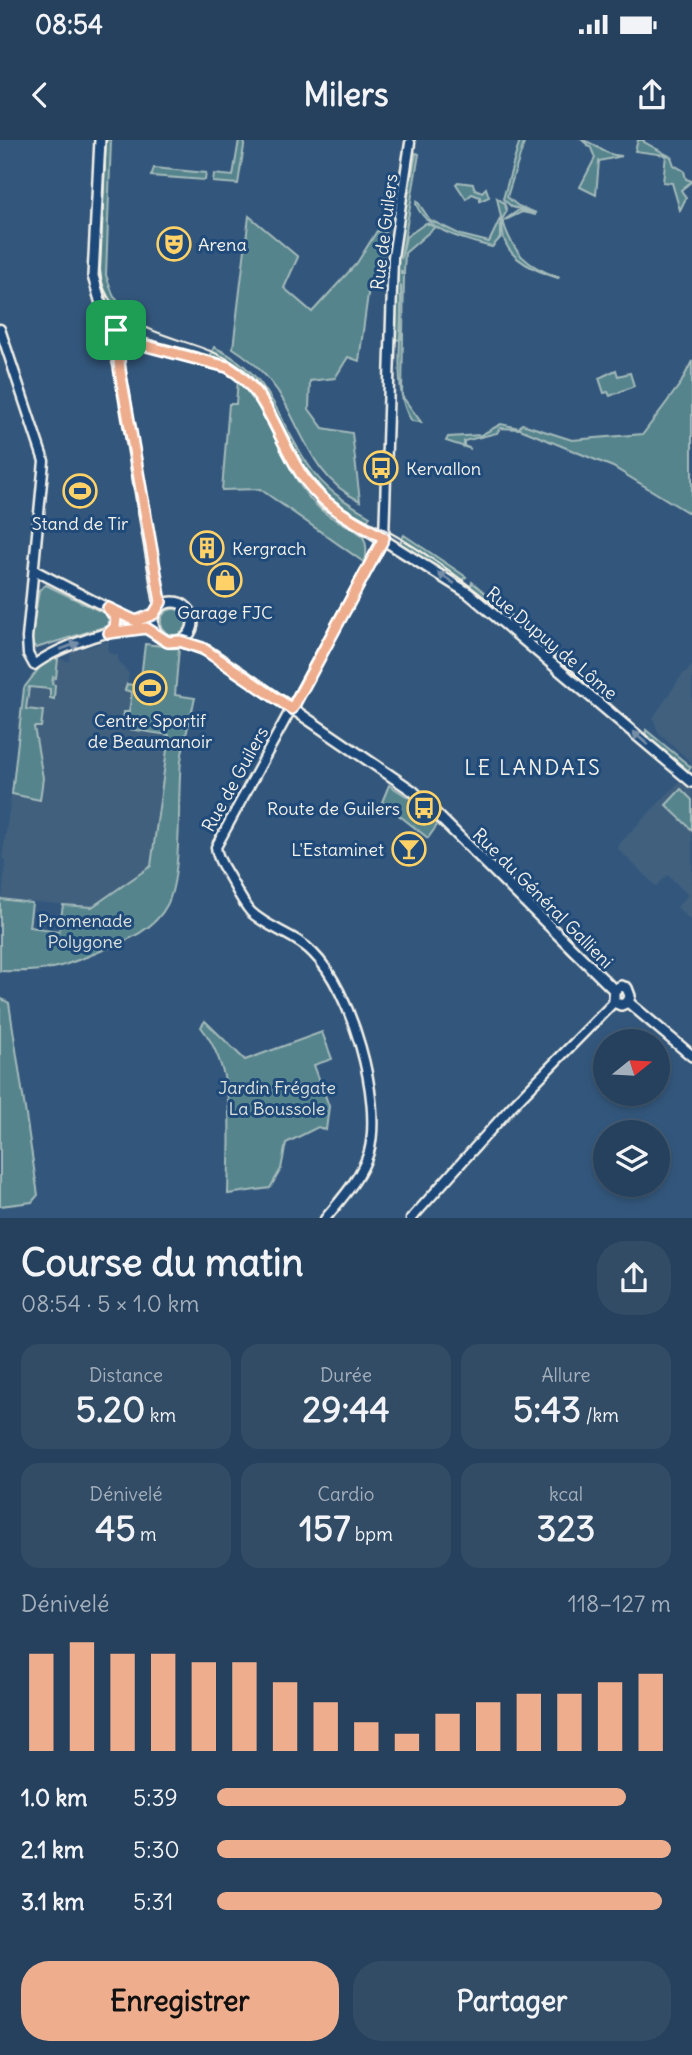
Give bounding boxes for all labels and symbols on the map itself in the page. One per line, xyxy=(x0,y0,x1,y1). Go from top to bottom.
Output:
street label: Rue de Guilers xyxy=(365,173,403,291)
theatre icon: Arena xyxy=(155,225,193,263)
place label: Arena xyxy=(198,233,247,256)
pin xyxy=(86,300,146,360)
bus stop icon: Kervallon xyxy=(362,449,400,487)
place label: Kervallon xyxy=(406,457,481,480)
sports icon: Stand de Tir xyxy=(61,472,99,510)
place label: Stand de Tir xyxy=(32,512,129,535)
building icon: Kergrach xyxy=(188,529,226,567)
place label: Kergrach xyxy=(232,537,306,560)
shop icon: Garage FJC xyxy=(206,561,244,599)
one-way arrow xyxy=(436,572,455,585)
street label: Rue Dupuy de Lôme xyxy=(482,582,622,704)
place label: Garage FJC xyxy=(177,601,273,624)
one-way arrow xyxy=(60,640,81,651)
sports icon: Centre Sportif de Beaumanoir xyxy=(131,669,169,707)
place label: Centre Sportif de Beaumanoir xyxy=(88,709,213,753)
street label: Rue de Guilers xyxy=(197,722,273,836)
one-way arrow xyxy=(632,731,649,746)
district label: LE LANDAIS xyxy=(464,754,602,781)
bus stop icon: Route de Guilers xyxy=(405,789,443,827)
place label: Route de Guilers xyxy=(267,797,400,820)
street label: Rue du Général Gallieni xyxy=(468,823,618,973)
bar icon: L'Estaminet xyxy=(390,830,428,868)
place label: L'Estaminet xyxy=(291,838,384,861)
park label: Promenade Polygone xyxy=(38,909,132,953)
north arrow xyxy=(593,1029,670,1106)
park label: Jardin Frégate La Boussole xyxy=(218,1076,336,1120)

